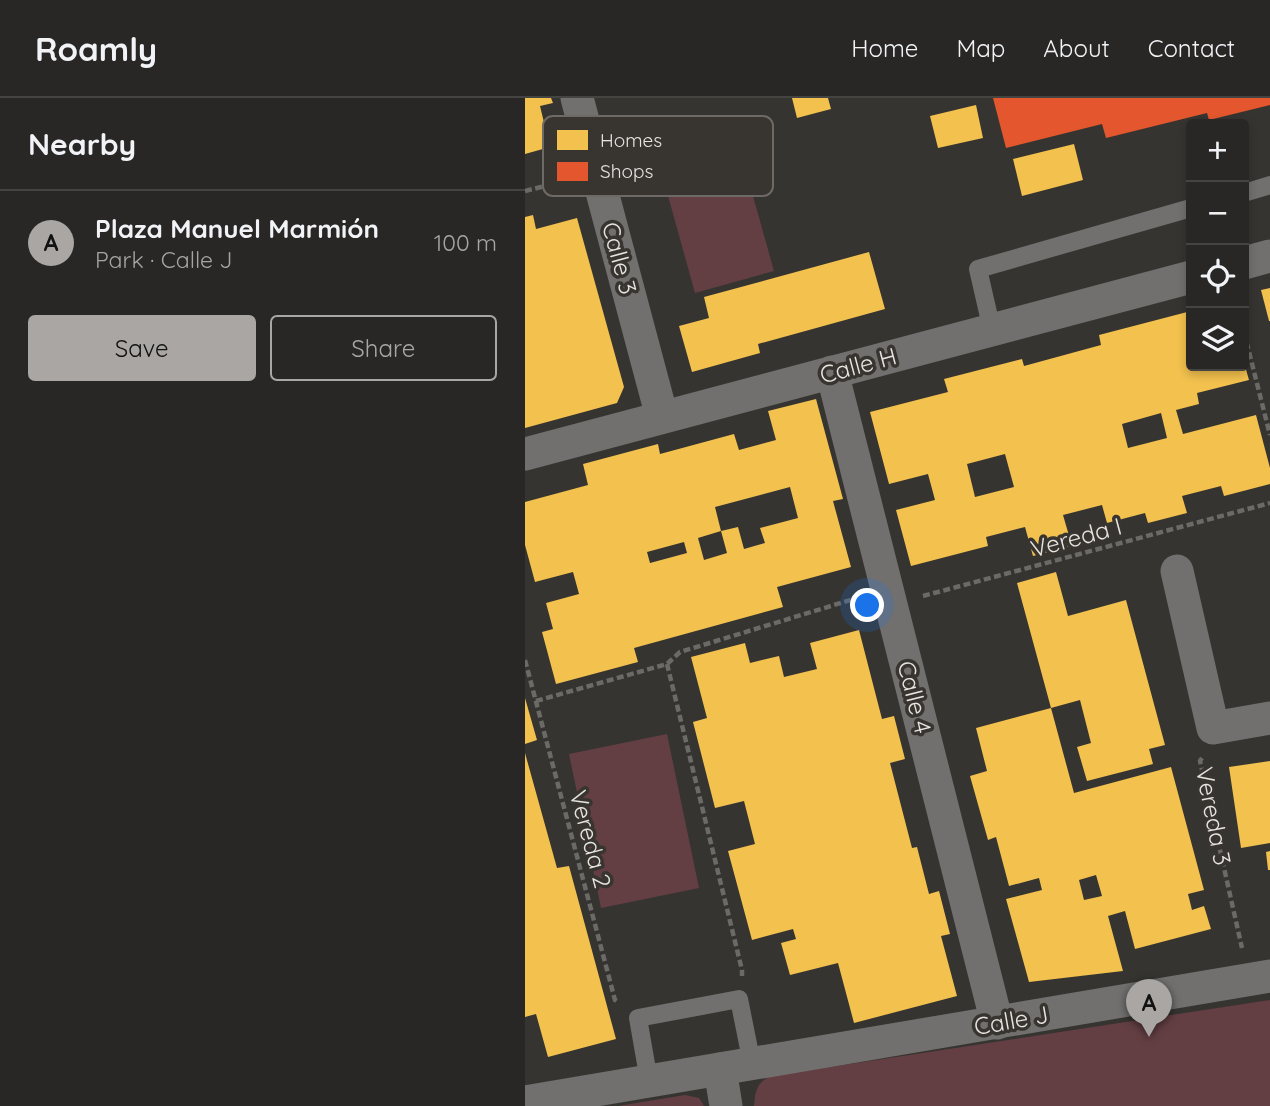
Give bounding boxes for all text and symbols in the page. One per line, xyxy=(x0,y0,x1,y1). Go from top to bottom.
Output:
text: Roamly xyxy=(35,28,157,69)
text: Home xyxy=(851,33,918,63)
text: Map xyxy=(956,33,1005,63)
text: About xyxy=(1043,33,1110,63)
text: Contact xyxy=(1148,33,1235,63)
legend xyxy=(543,116,773,196)
map controls xyxy=(1186,119,1249,371)
button: + xyxy=(1186,119,1249,182)
text: Nearby xyxy=(28,125,136,163)
text: Homes xyxy=(600,128,662,152)
text: Shops xyxy=(600,159,653,183)
button: − xyxy=(1186,182,1249,245)
text: Plaza Manuel Marmión xyxy=(95,212,379,245)
street label: Calle 3 xyxy=(596,219,644,297)
text: A xyxy=(44,228,58,257)
text: 100 m xyxy=(434,228,497,257)
text: Park · Calle J xyxy=(95,245,232,274)
button: locate xyxy=(1186,245,1249,308)
button: layers xyxy=(1186,308,1249,371)
button: Save xyxy=(28,315,256,381)
button: Share xyxy=(270,315,497,381)
street label: Calle H xyxy=(816,340,900,390)
street label: Vereda I xyxy=(1027,510,1125,564)
your location xyxy=(850,588,884,622)
street label: Calle 4 xyxy=(892,658,938,736)
street label: Vereda 3 xyxy=(1190,764,1238,868)
street label: Vereda 2 xyxy=(564,787,618,891)
pin: A xyxy=(1126,979,1172,1037)
street label: Calle J xyxy=(972,999,1050,1041)

